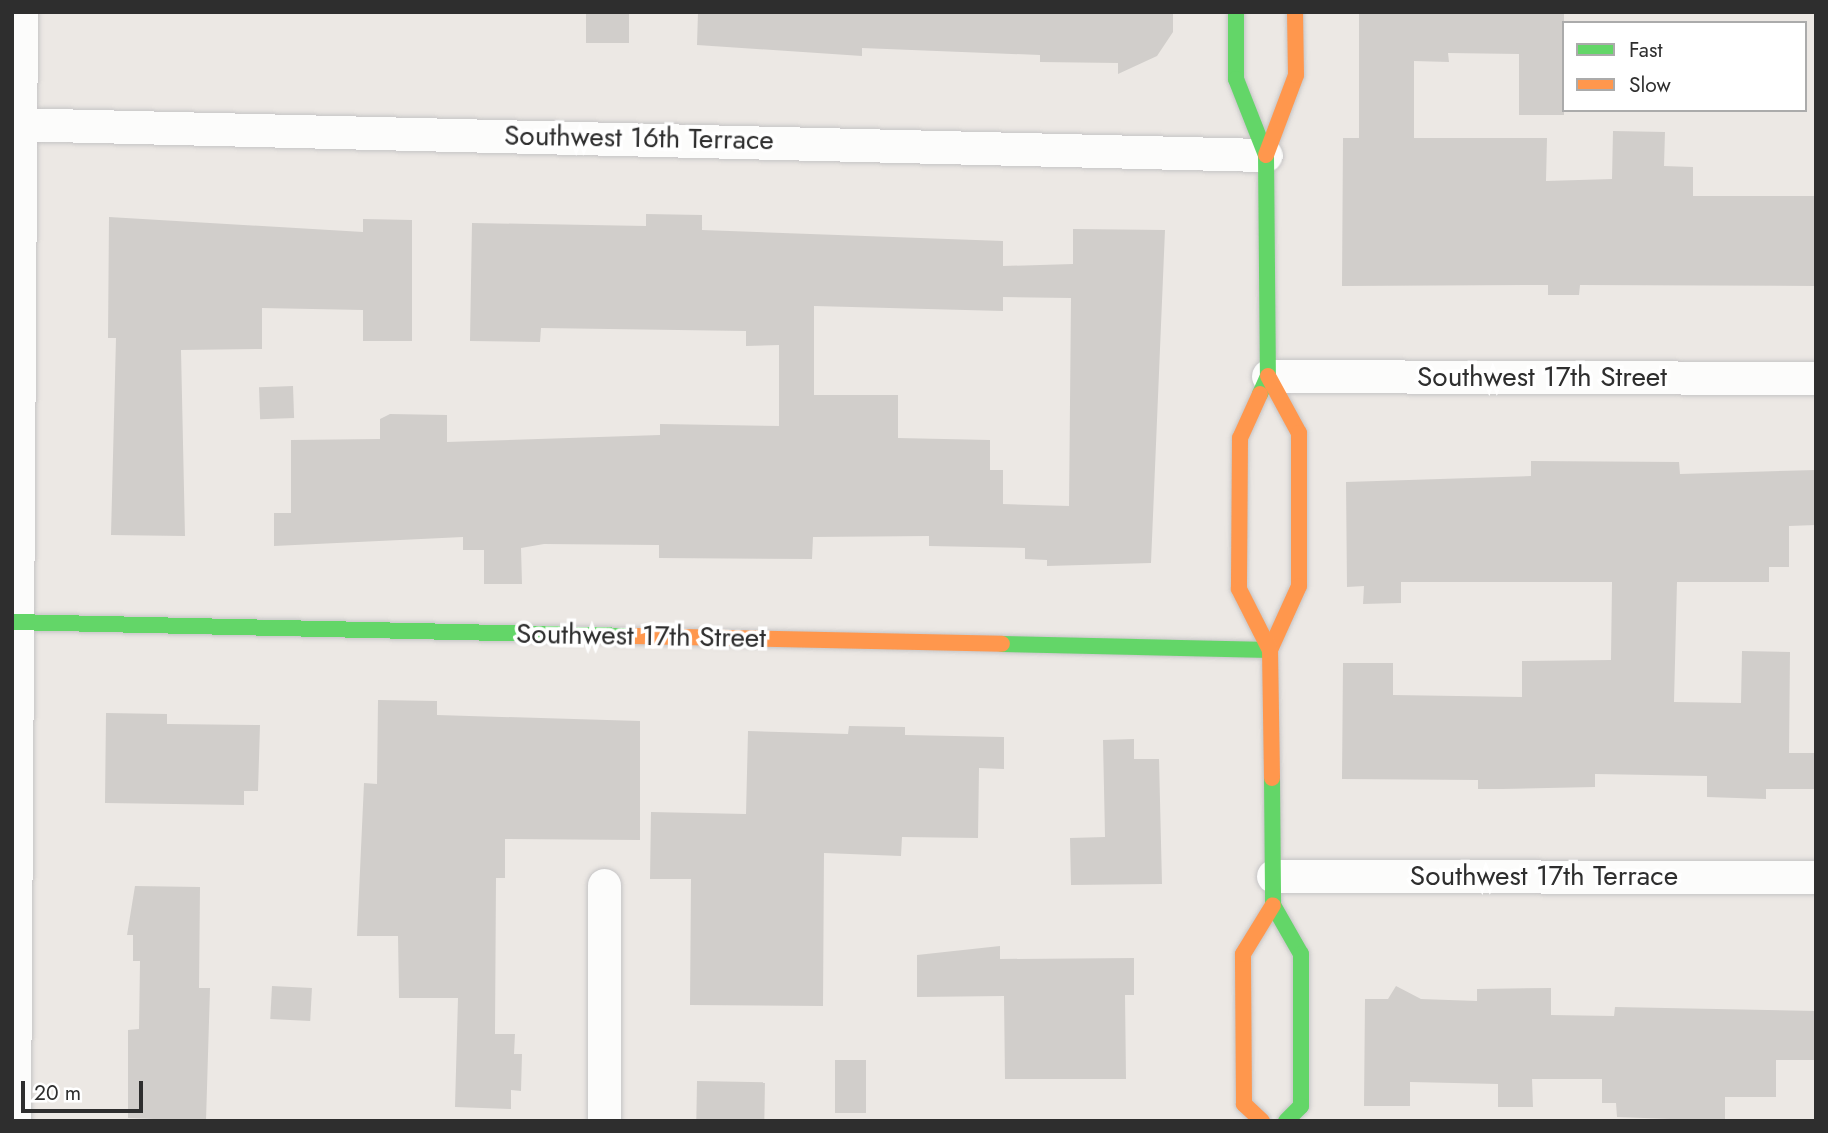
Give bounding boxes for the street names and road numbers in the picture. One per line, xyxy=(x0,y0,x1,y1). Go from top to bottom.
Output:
street label: Southwest 16th Terrace xyxy=(504,119,774,157)
street label: Southwest 17th Street xyxy=(1417,360,1667,394)
street label: Southwest 17th Street xyxy=(516,617,766,655)
street label: Southwest 17th Terrace xyxy=(1410,859,1678,893)

